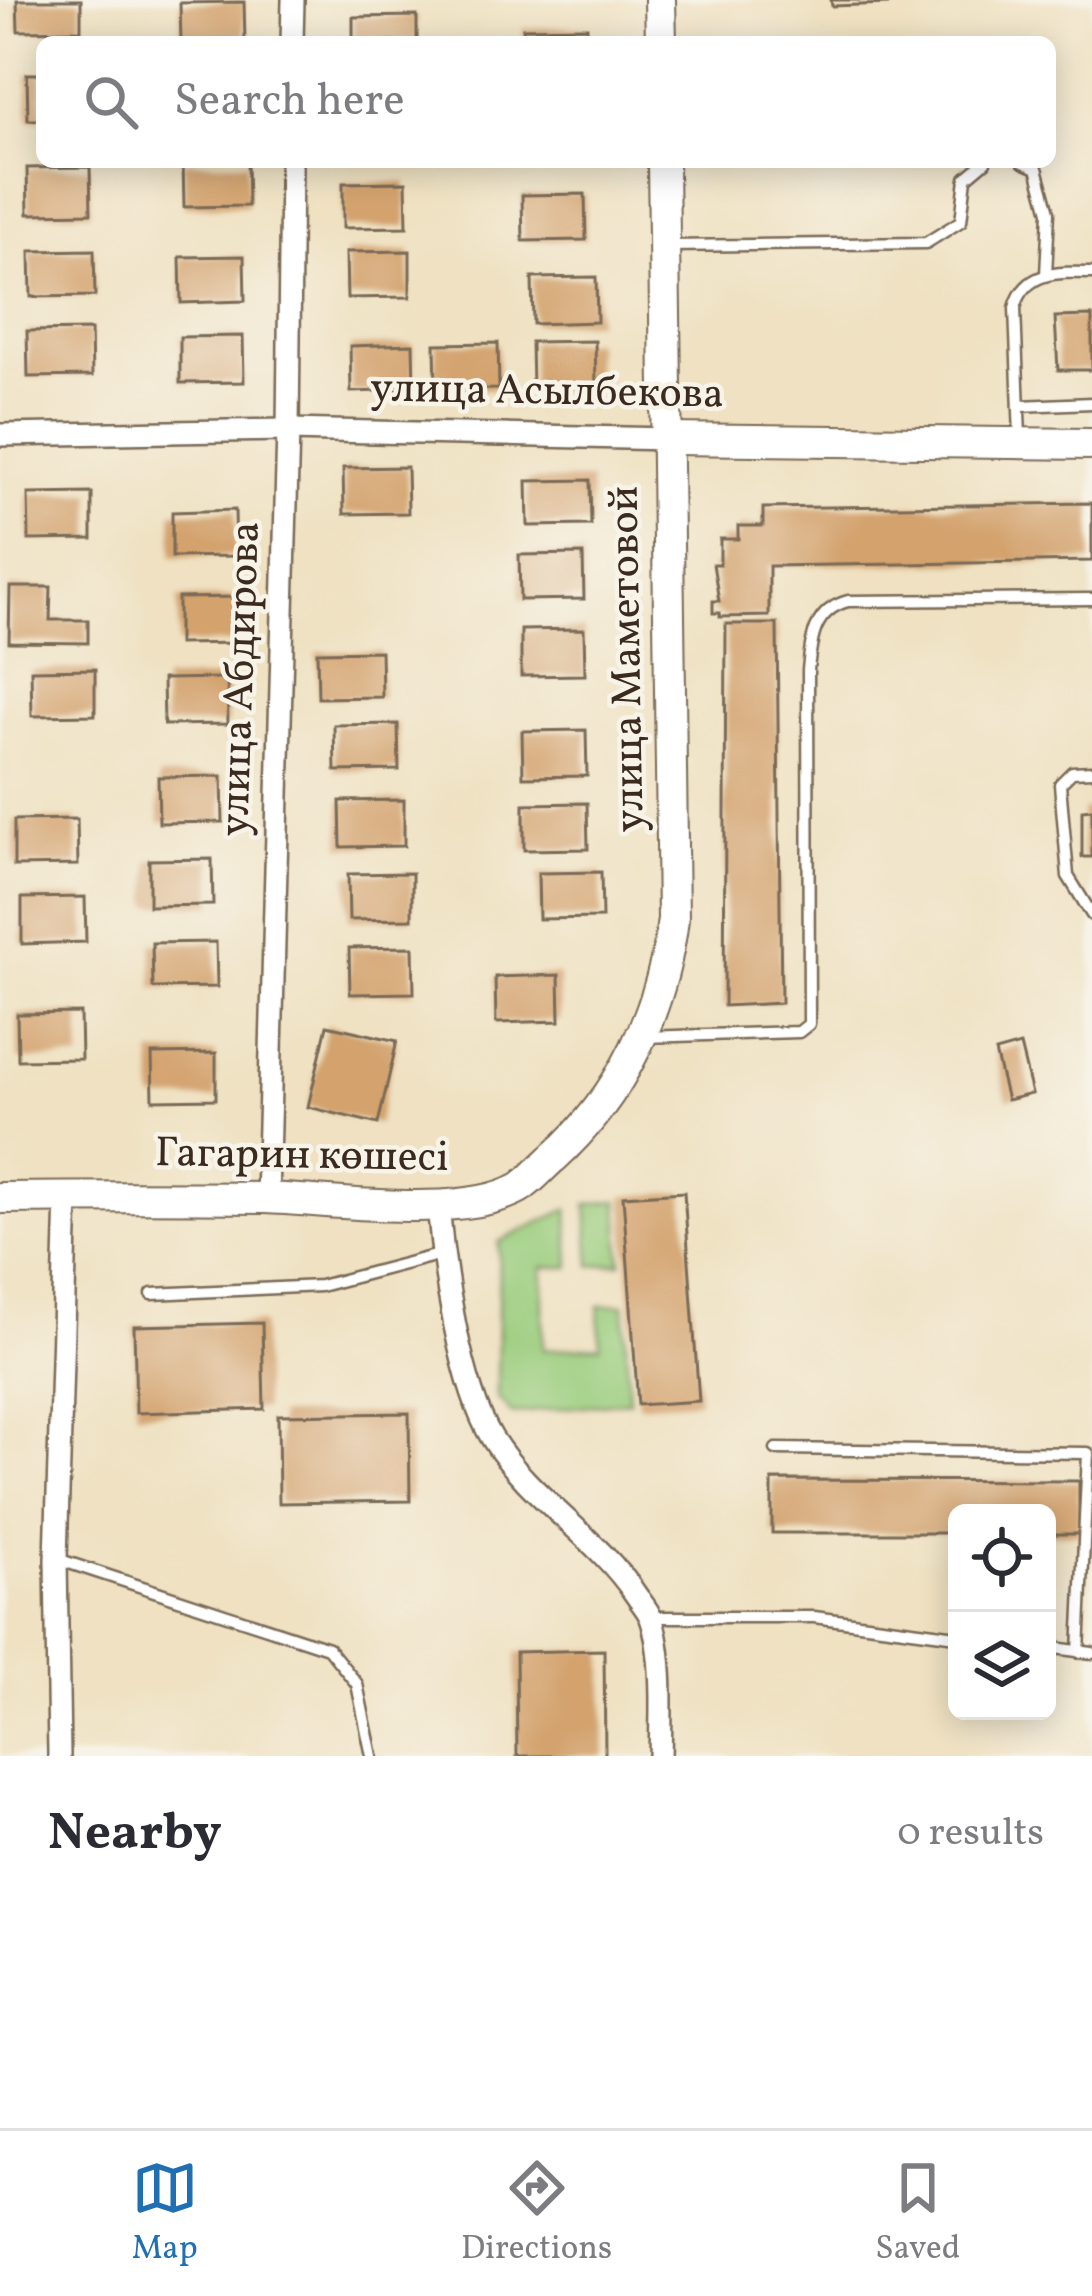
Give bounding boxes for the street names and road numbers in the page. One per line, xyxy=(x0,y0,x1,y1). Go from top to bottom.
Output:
street label: улица Асылбекова xyxy=(370,360,724,426)
street label: улица Маметовой xyxy=(596,485,662,833)
street label: улица Абдирова xyxy=(207,521,277,837)
street label: Гагарин көшесі xyxy=(155,1125,449,1189)

